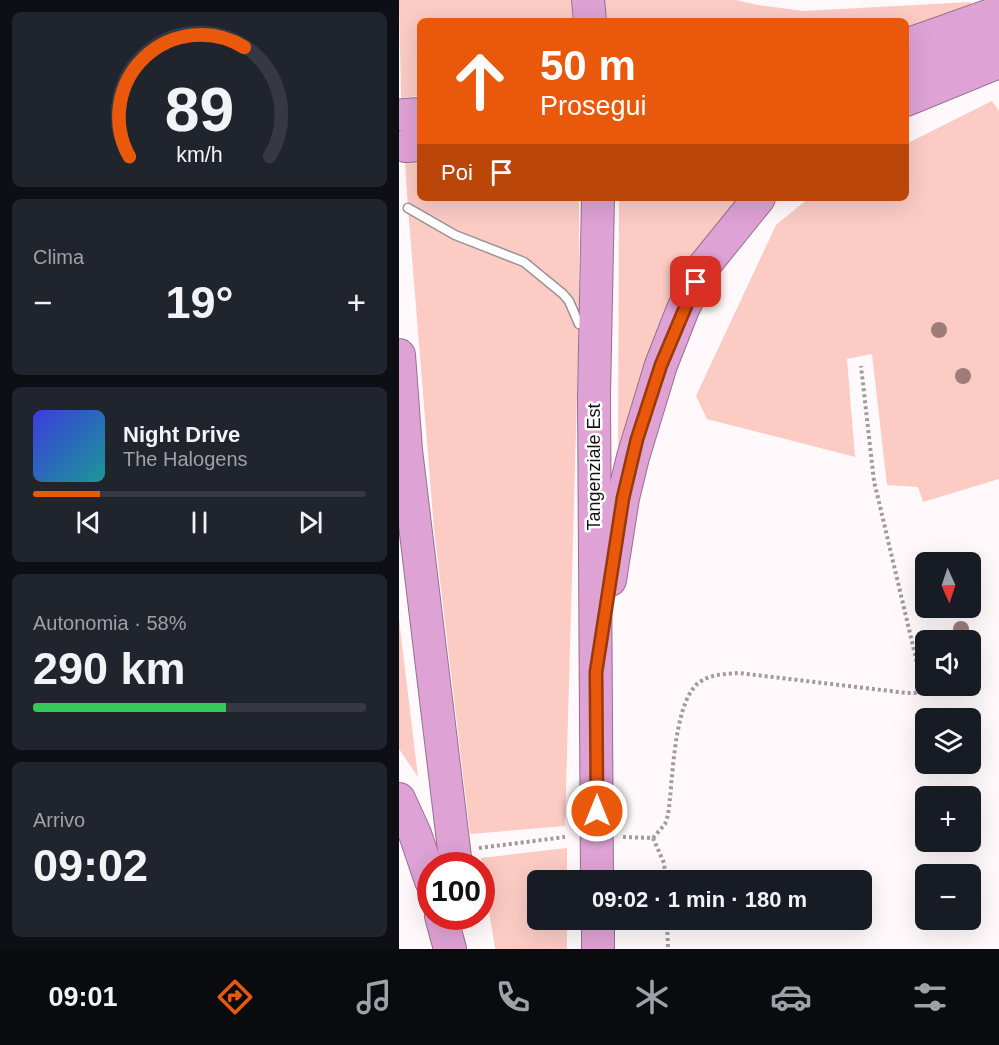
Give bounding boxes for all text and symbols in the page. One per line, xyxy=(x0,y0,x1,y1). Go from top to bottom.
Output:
icon: ahead xyxy=(441,42,519,120)
text: 50 m xyxy=(540,42,636,89)
text: 89 xyxy=(165,75,234,144)
text: Prosegui xyxy=(540,91,647,121)
text: km/h xyxy=(176,143,223,167)
icon: arrive xyxy=(485,156,518,189)
text: Poi xyxy=(441,160,473,185)
text: Clima xyxy=(33,246,84,268)
pin xyxy=(670,256,721,307)
icon: arrive xyxy=(679,265,712,298)
text: 19° xyxy=(165,277,234,328)
text: − xyxy=(33,284,52,321)
text: + xyxy=(347,284,366,321)
street label: Tangenziale Est xyxy=(584,403,604,531)
text: Night Drive xyxy=(123,422,240,447)
text: The Halogens xyxy=(123,448,248,470)
icon: previous xyxy=(72,506,105,539)
icon: pause xyxy=(183,506,216,539)
icon: next xyxy=(294,506,327,539)
north arrow xyxy=(915,552,981,618)
map controls xyxy=(915,552,981,930)
text: Autonomia · 58% xyxy=(33,612,186,634)
button: sound xyxy=(915,630,981,696)
text: 290 km xyxy=(33,643,186,694)
button: layers xyxy=(915,708,981,774)
position arrow xyxy=(565,779,629,843)
button: + xyxy=(915,786,981,852)
text: Arrivo xyxy=(33,809,85,831)
text: 09:02 xyxy=(33,840,148,891)
speed limit sign: 100 xyxy=(417,852,495,930)
button: − xyxy=(915,864,981,930)
text: 09:02 · 1 min · 180 m xyxy=(592,887,807,912)
icon: directions xyxy=(214,976,256,1018)
icon: music xyxy=(353,976,395,1018)
icon: phone xyxy=(492,976,534,1018)
icon: climate xyxy=(631,976,673,1018)
icon: car xyxy=(770,976,812,1018)
icon: filters xyxy=(909,976,951,1018)
text: 09:01 xyxy=(48,982,117,1012)

